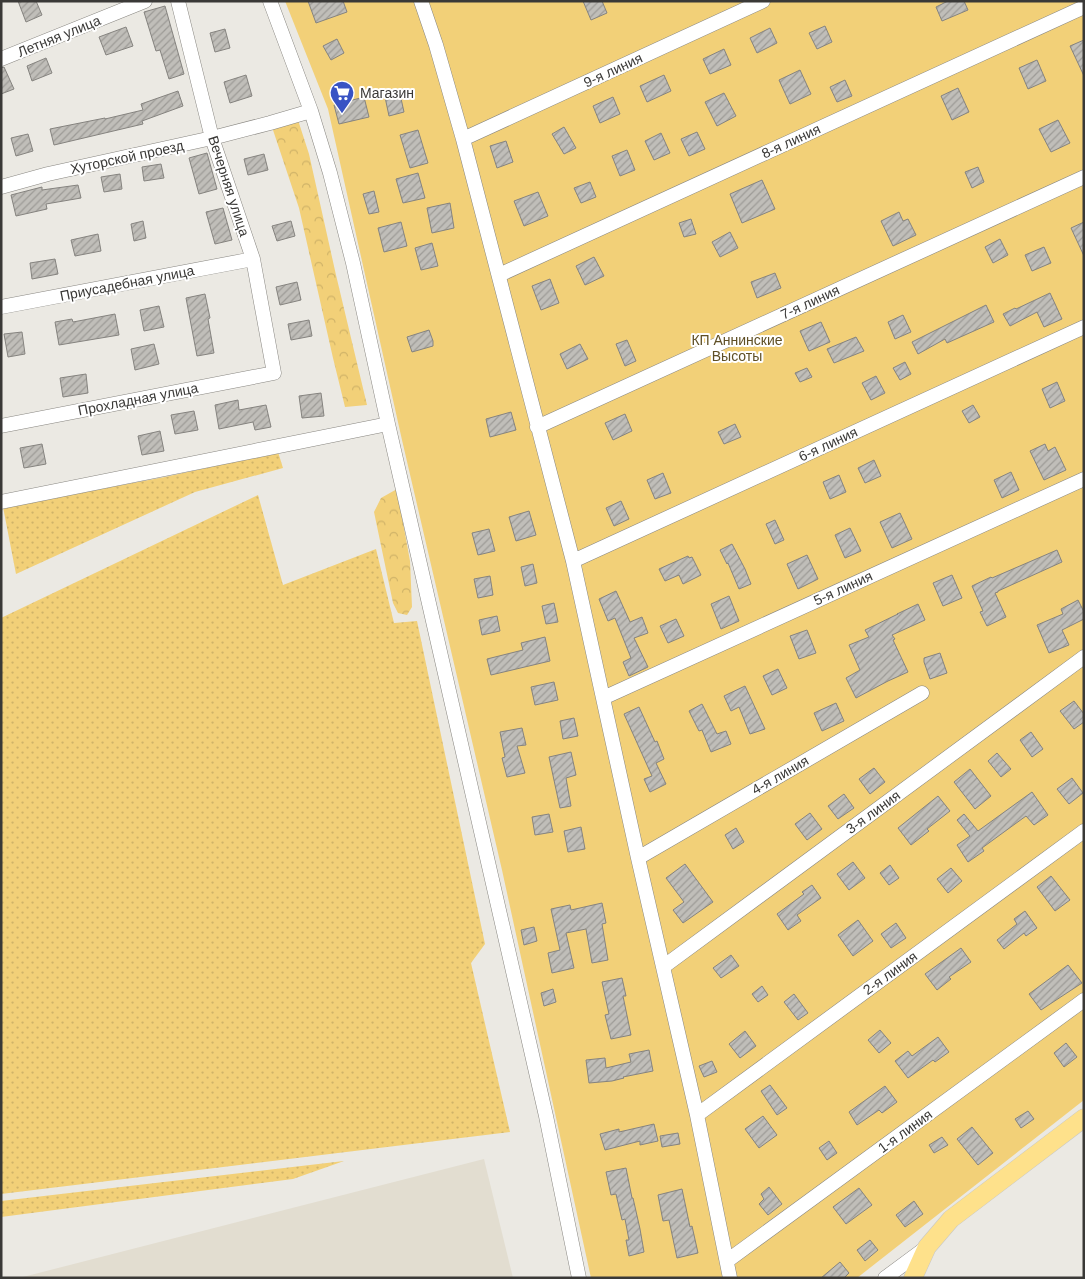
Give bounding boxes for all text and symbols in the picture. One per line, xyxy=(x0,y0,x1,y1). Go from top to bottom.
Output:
street label: Летняя улица xyxy=(15,12,103,60)
street label: 9-я линия xyxy=(581,49,645,91)
supermarket icon: Магазин xyxy=(329,80,355,114)
place label: Магазин xyxy=(360,85,414,101)
street label: 8-я линия xyxy=(759,120,823,162)
street label: Вечерняя улица xyxy=(205,134,253,239)
street label: Хуторской проезд xyxy=(69,137,185,177)
street label: Приусадебная улица xyxy=(58,262,196,304)
street label: 7-я линия xyxy=(778,281,842,323)
park label: КП Аннинские Высоты xyxy=(691,332,783,364)
street label: Прохладная улица xyxy=(77,379,200,418)
street label: 6-я линия xyxy=(796,423,860,465)
street label: 5-я линия xyxy=(811,567,875,609)
street label: 4-я линия xyxy=(749,752,811,798)
street label: 3-я линия xyxy=(843,787,903,837)
street label: 2-я линия xyxy=(860,948,920,998)
street label: 1-я линия xyxy=(875,1106,935,1156)

